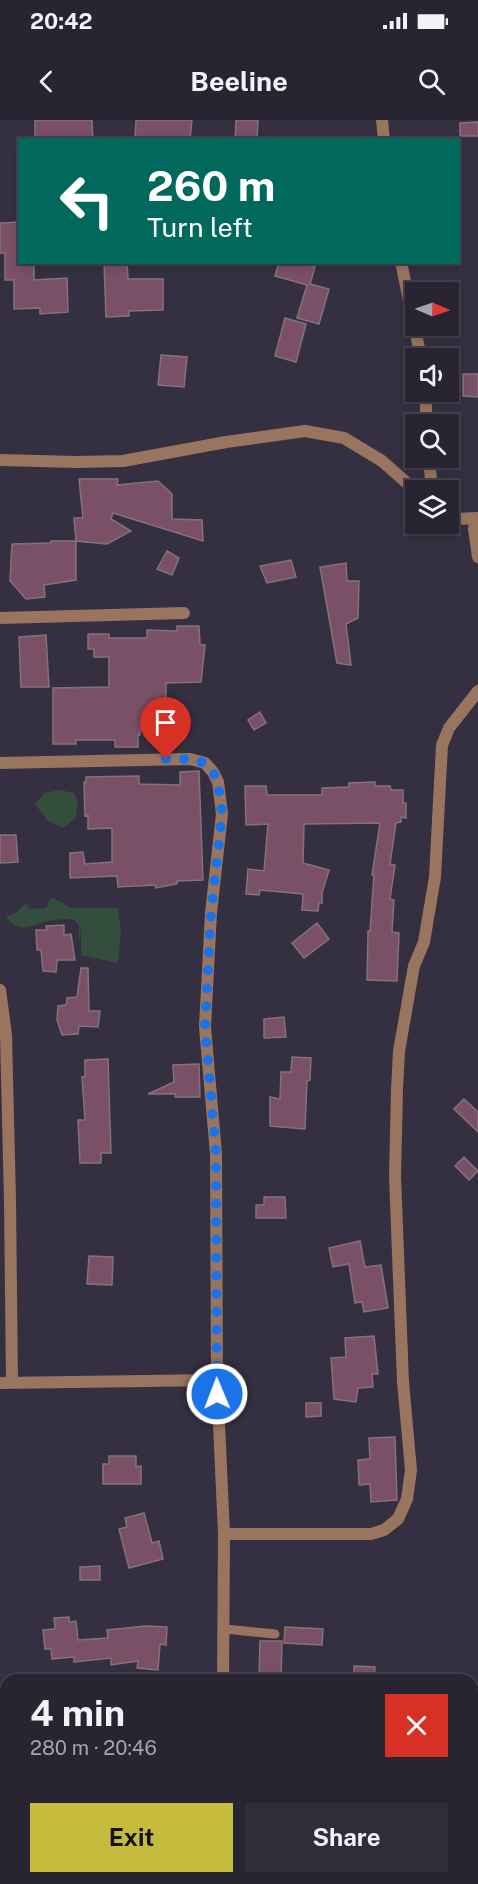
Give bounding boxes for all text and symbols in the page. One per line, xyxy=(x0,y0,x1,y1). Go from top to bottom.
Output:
text: 20:42 xyxy=(30,8,92,34)
icon: back xyxy=(30,65,63,98)
text: Beeline xyxy=(190,65,288,97)
icon: search xyxy=(415,65,448,98)
text: 260 m xyxy=(147,161,275,210)
icon: left xyxy=(48,162,126,240)
text: Turn left xyxy=(147,211,253,243)
north arrow xyxy=(405,282,459,336)
map controls xyxy=(405,282,459,534)
button: sound xyxy=(405,348,459,402)
button: search xyxy=(405,414,459,468)
button: layers xyxy=(405,480,459,534)
pin xyxy=(140,697,191,759)
icon: arrive xyxy=(149,706,182,739)
position arrow xyxy=(185,1362,249,1426)
text: 4 min xyxy=(30,1692,125,1734)
button: close xyxy=(385,1694,448,1757)
text: 280 m · 20:46 xyxy=(30,1736,157,1760)
button: Exit xyxy=(30,1803,233,1872)
button: Share xyxy=(245,1803,448,1872)

